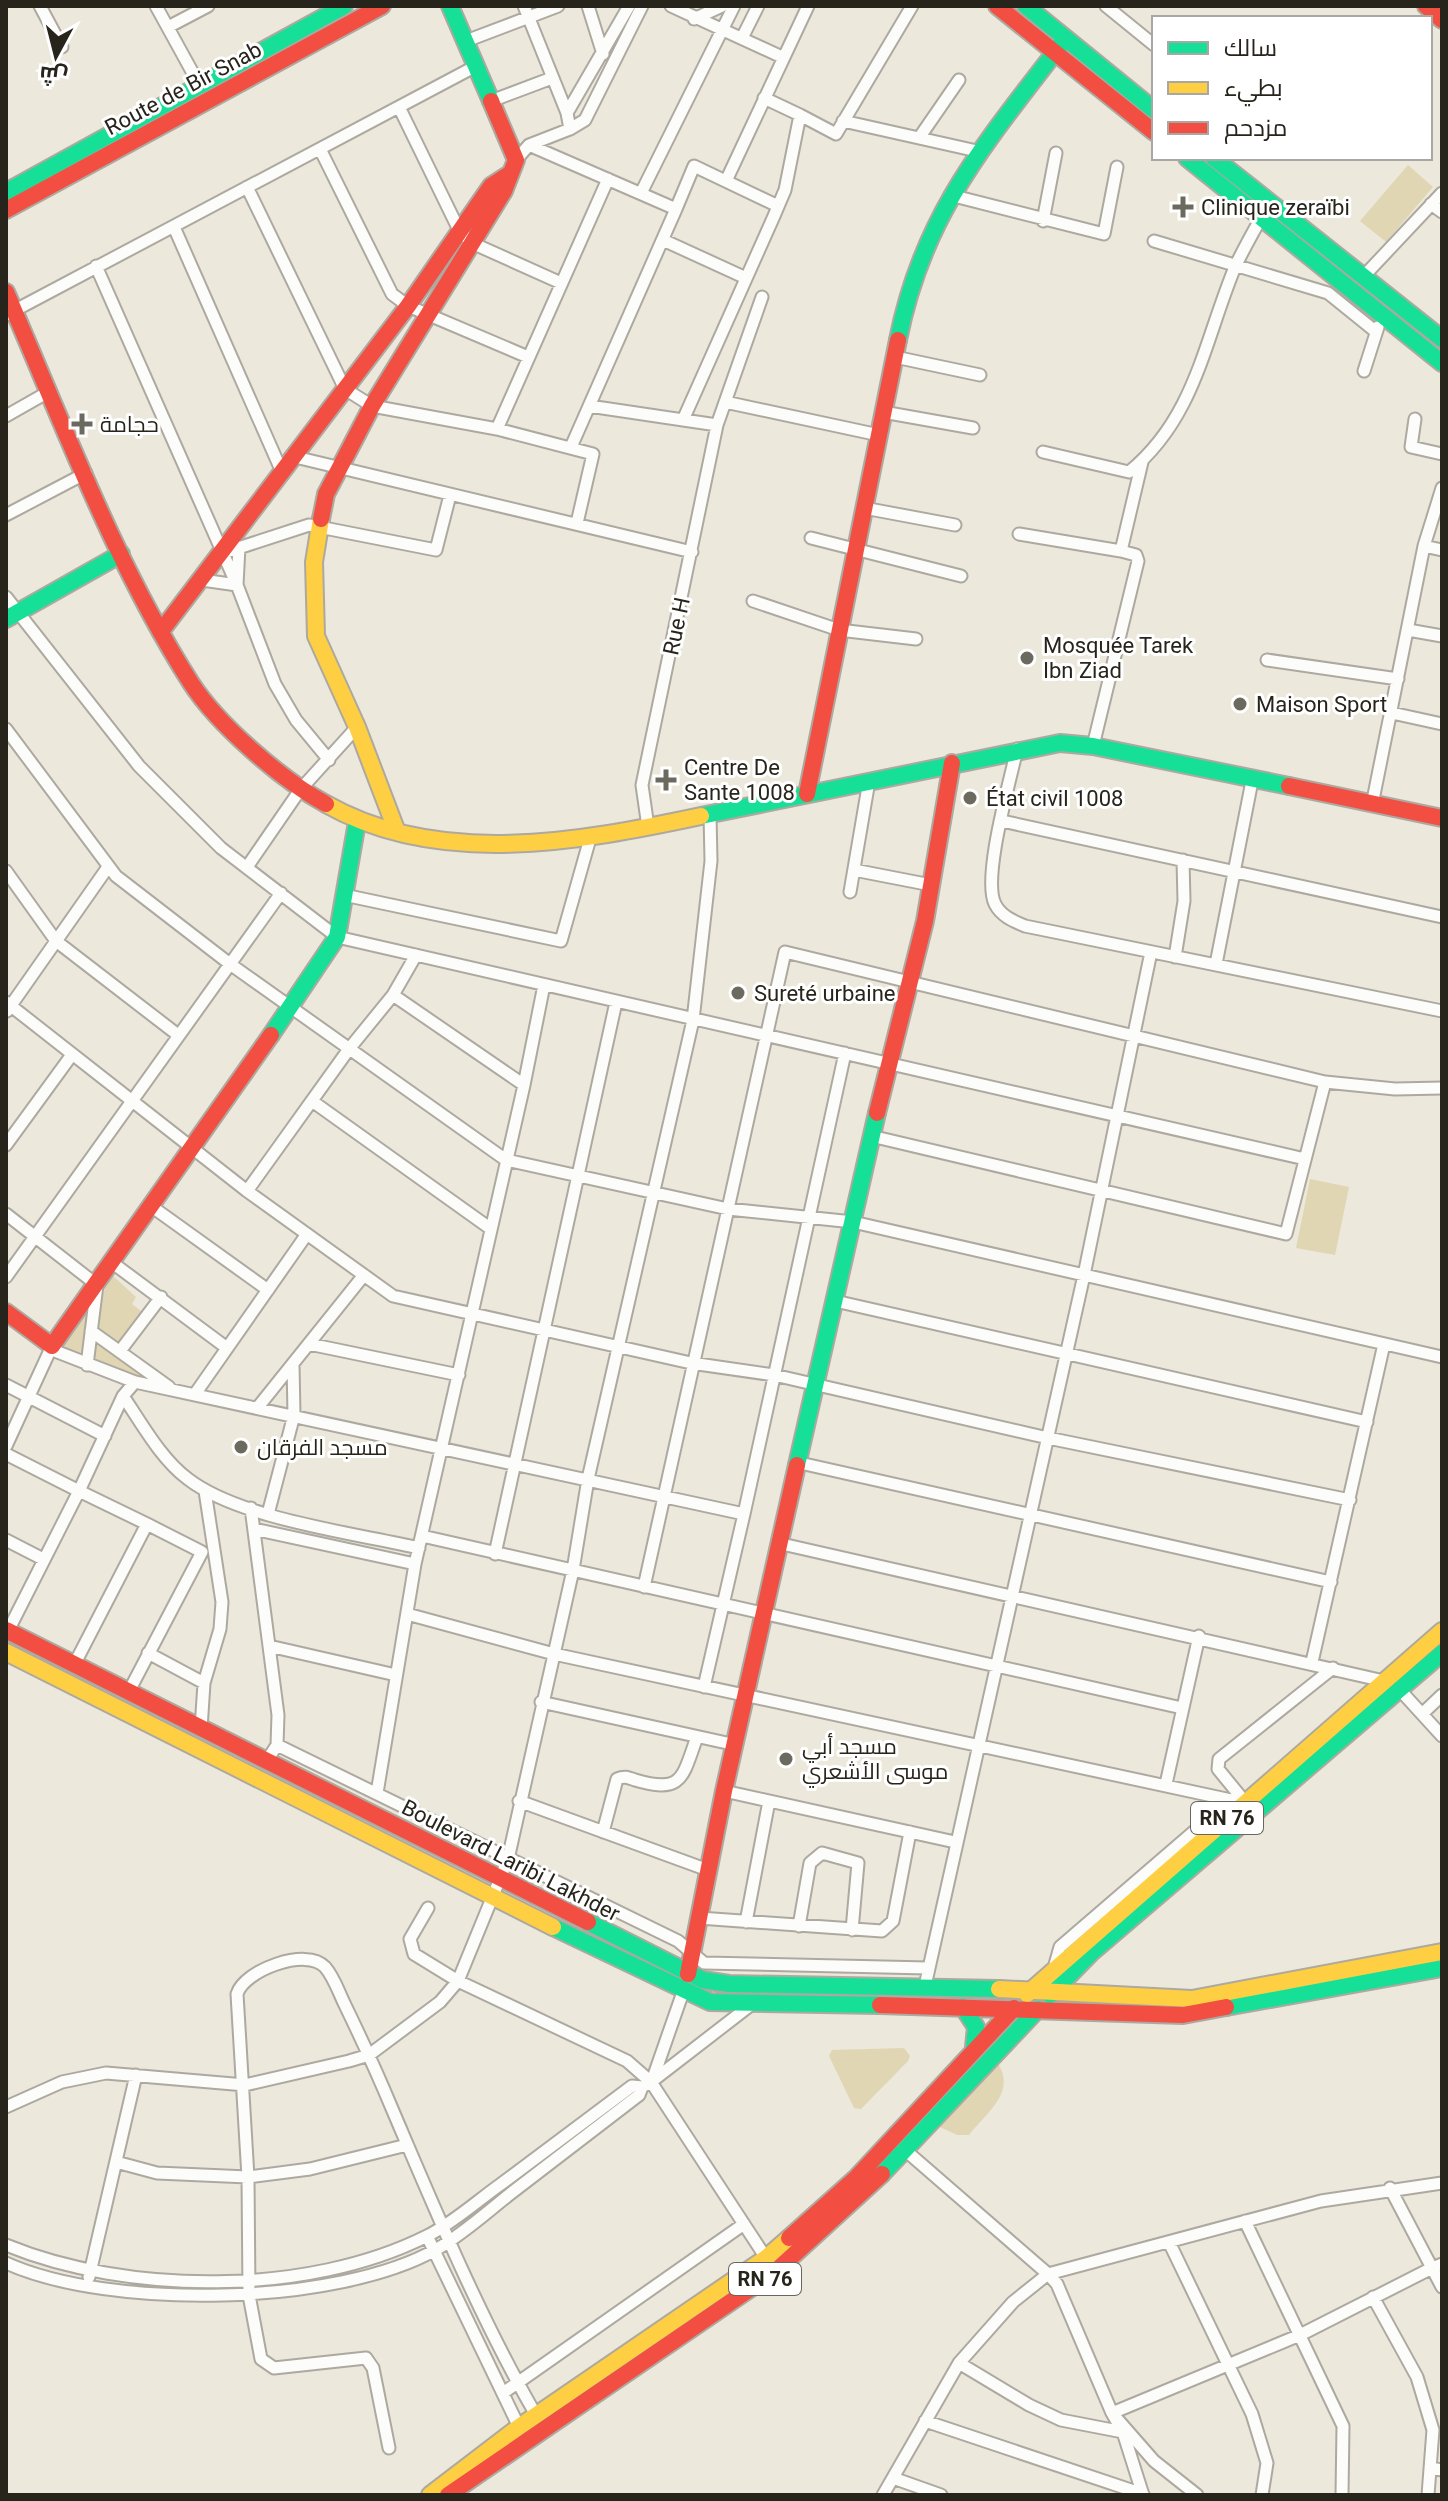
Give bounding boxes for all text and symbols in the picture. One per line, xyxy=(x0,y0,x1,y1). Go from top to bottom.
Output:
north arrow xyxy=(16,16,96,96)
legend xyxy=(1152,16,1432,160)
text: سالك xyxy=(1224,34,1277,62)
street label: Route de Bir Snab xyxy=(101,37,266,140)
text: ش xyxy=(38,60,69,89)
text: بطيء xyxy=(1224,74,1283,107)
text: مزدحم xyxy=(1224,114,1287,144)
place label: Clinique zeraïbi xyxy=(1201,195,1350,220)
marker: Clinique zeraïbi xyxy=(1172,196,1194,218)
place label: حجامة xyxy=(100,412,159,437)
marker: حجامة xyxy=(71,413,93,435)
street label: Rue H xyxy=(658,595,695,657)
place label: Mosquée Tarek Ibn Ziad xyxy=(1043,633,1194,683)
marker: Mosquée Tarek Ibn Ziad xyxy=(1018,649,1036,667)
place label: Maison Sport xyxy=(1256,692,1387,717)
marker: Maison Sport xyxy=(1231,695,1249,713)
place label: Centre De Sante 1008 xyxy=(684,755,795,805)
marker: Centre De Sante 1008 xyxy=(655,769,677,791)
place label: État civil 1008 xyxy=(986,786,1123,811)
marker: État civil 1008 xyxy=(961,789,979,807)
place label: Sureté urbaine xyxy=(754,981,896,1006)
marker: Sureté urbaine xyxy=(729,984,747,1002)
place label: مسجد الفرقان xyxy=(257,1435,388,1460)
marker: مسجد الفرقان xyxy=(232,1438,250,1456)
place label: مسجد أبي موسى الأشعري xyxy=(802,1733,948,1788)
marker: مسجد أبي موسى الأشعري xyxy=(777,1750,795,1768)
street label: Boulevard Laribi Lakhder xyxy=(398,1795,624,1927)
road number: RN 76 xyxy=(1191,1802,1263,1834)
road number: RN 76 xyxy=(729,2263,801,2295)

